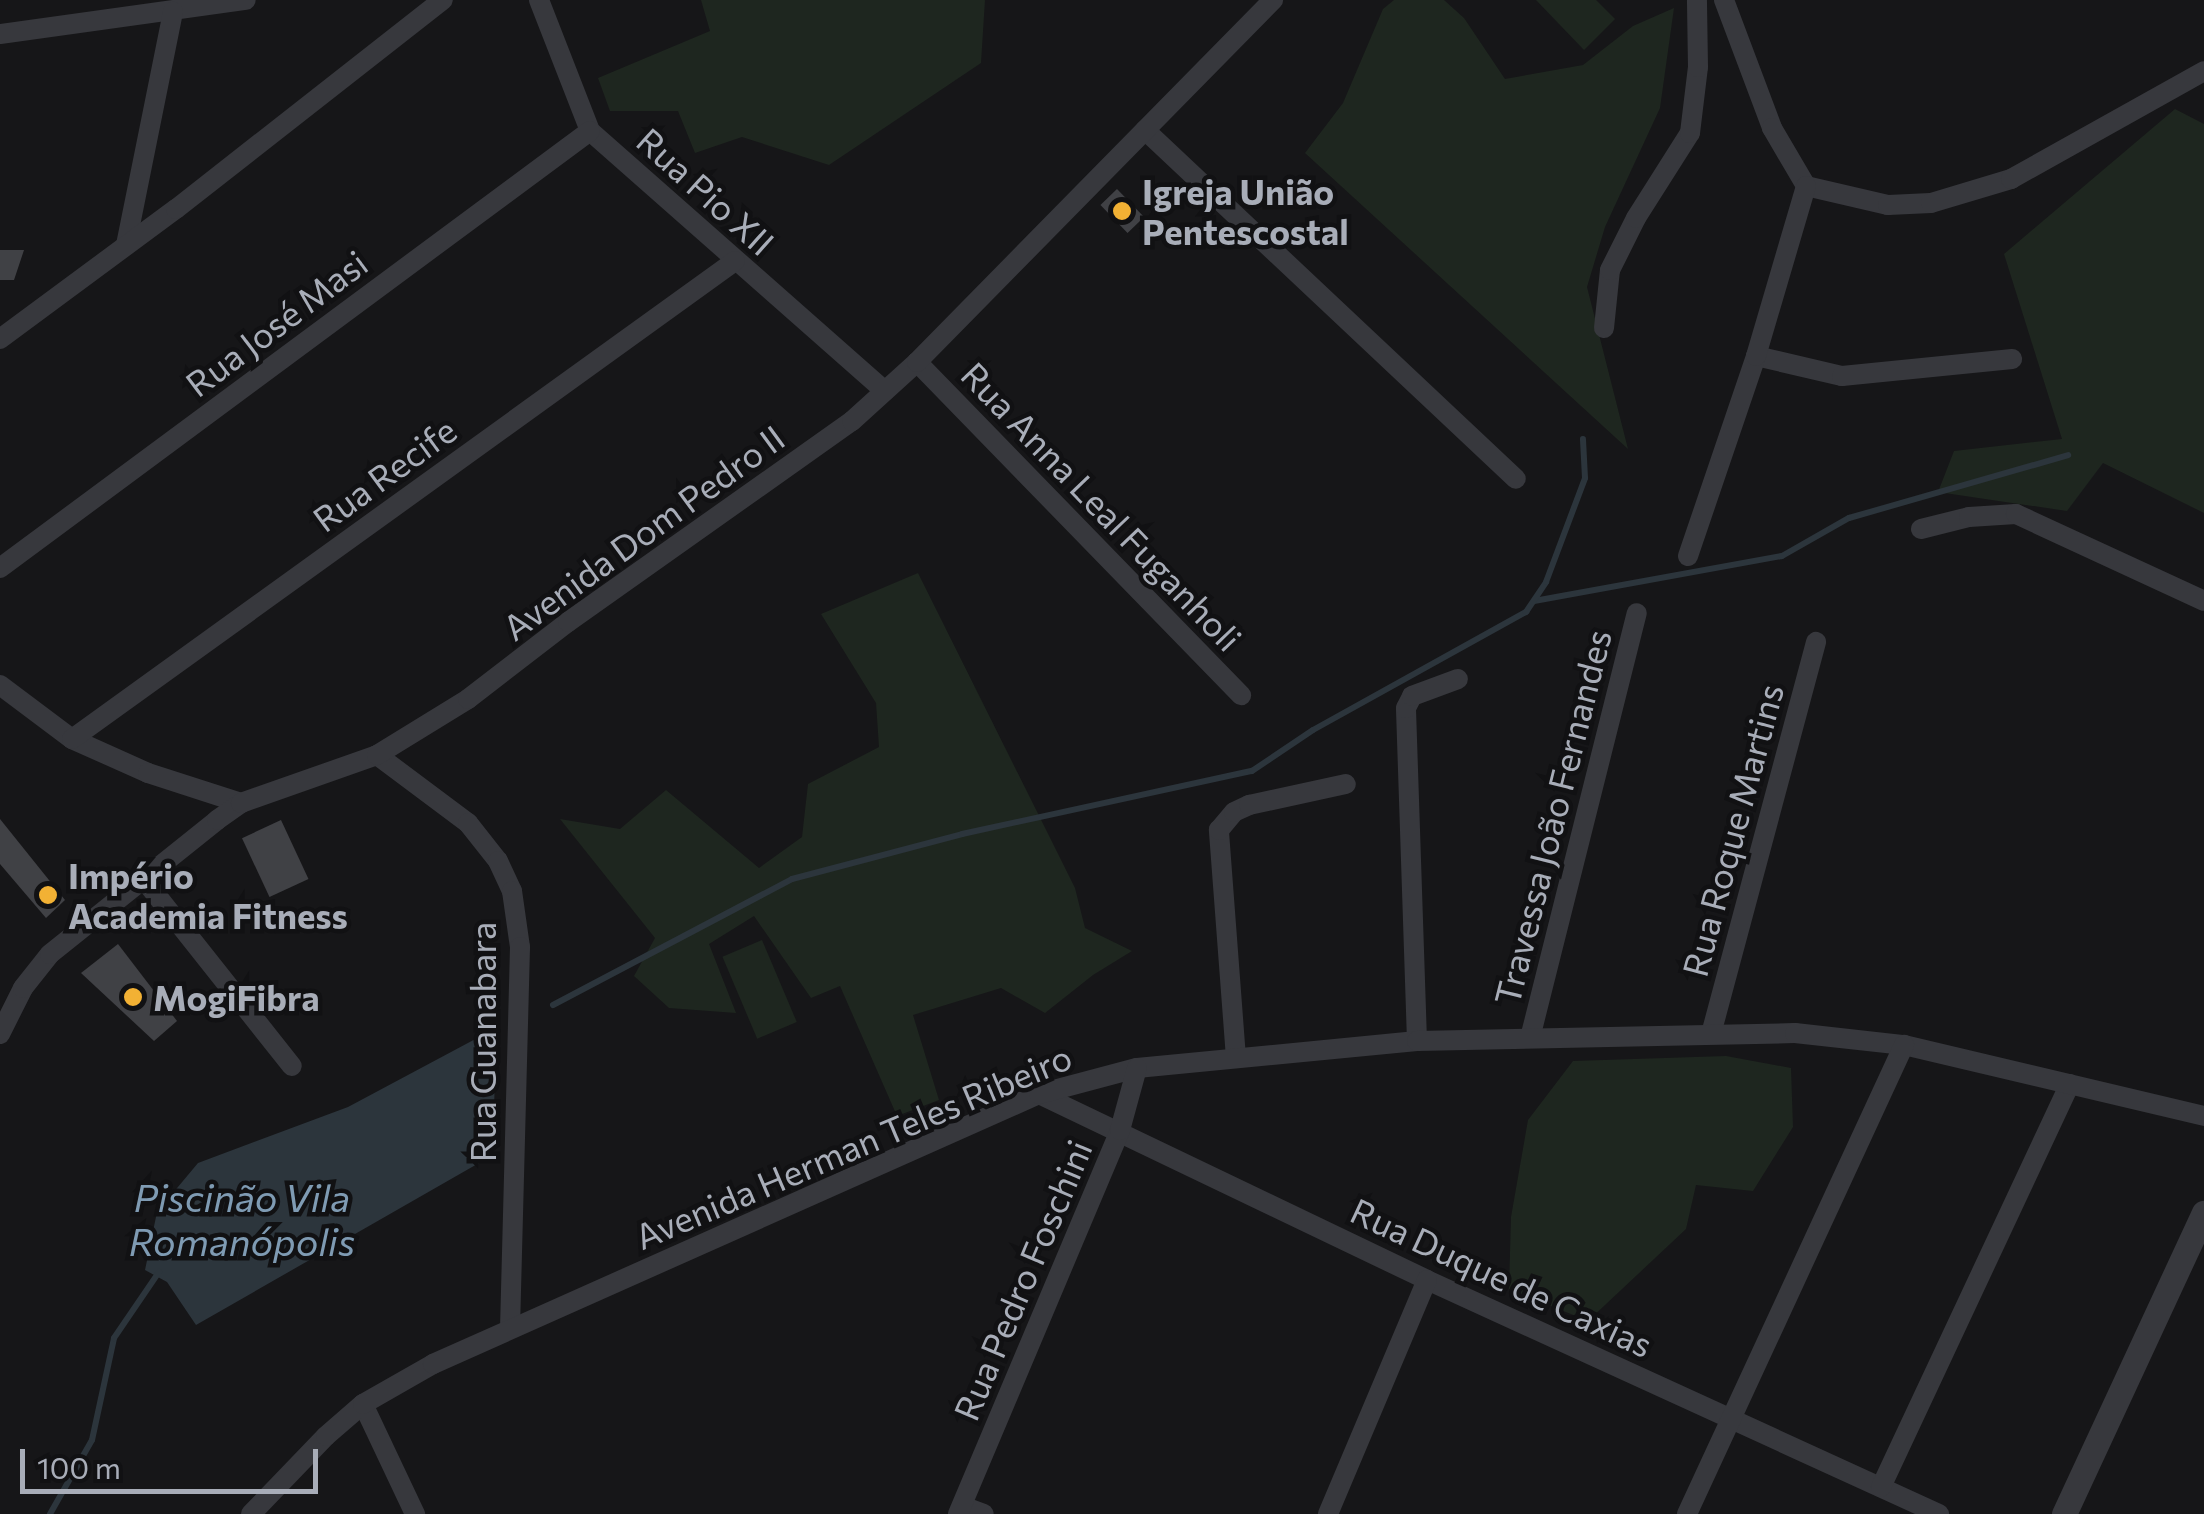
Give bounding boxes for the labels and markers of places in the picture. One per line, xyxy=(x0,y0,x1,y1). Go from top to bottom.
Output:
place label: Igreja União Pentescostal xyxy=(1142,170,1349,252)
marker: Igreja União Pentescostal xyxy=(1111,200,1133,222)
place label: Império Academia Fitness xyxy=(68,854,348,936)
marker: Império Academia Fitness xyxy=(37,884,59,906)
place label: MogiFibra xyxy=(153,976,320,1018)
marker: MogiFibra xyxy=(122,986,144,1008)

